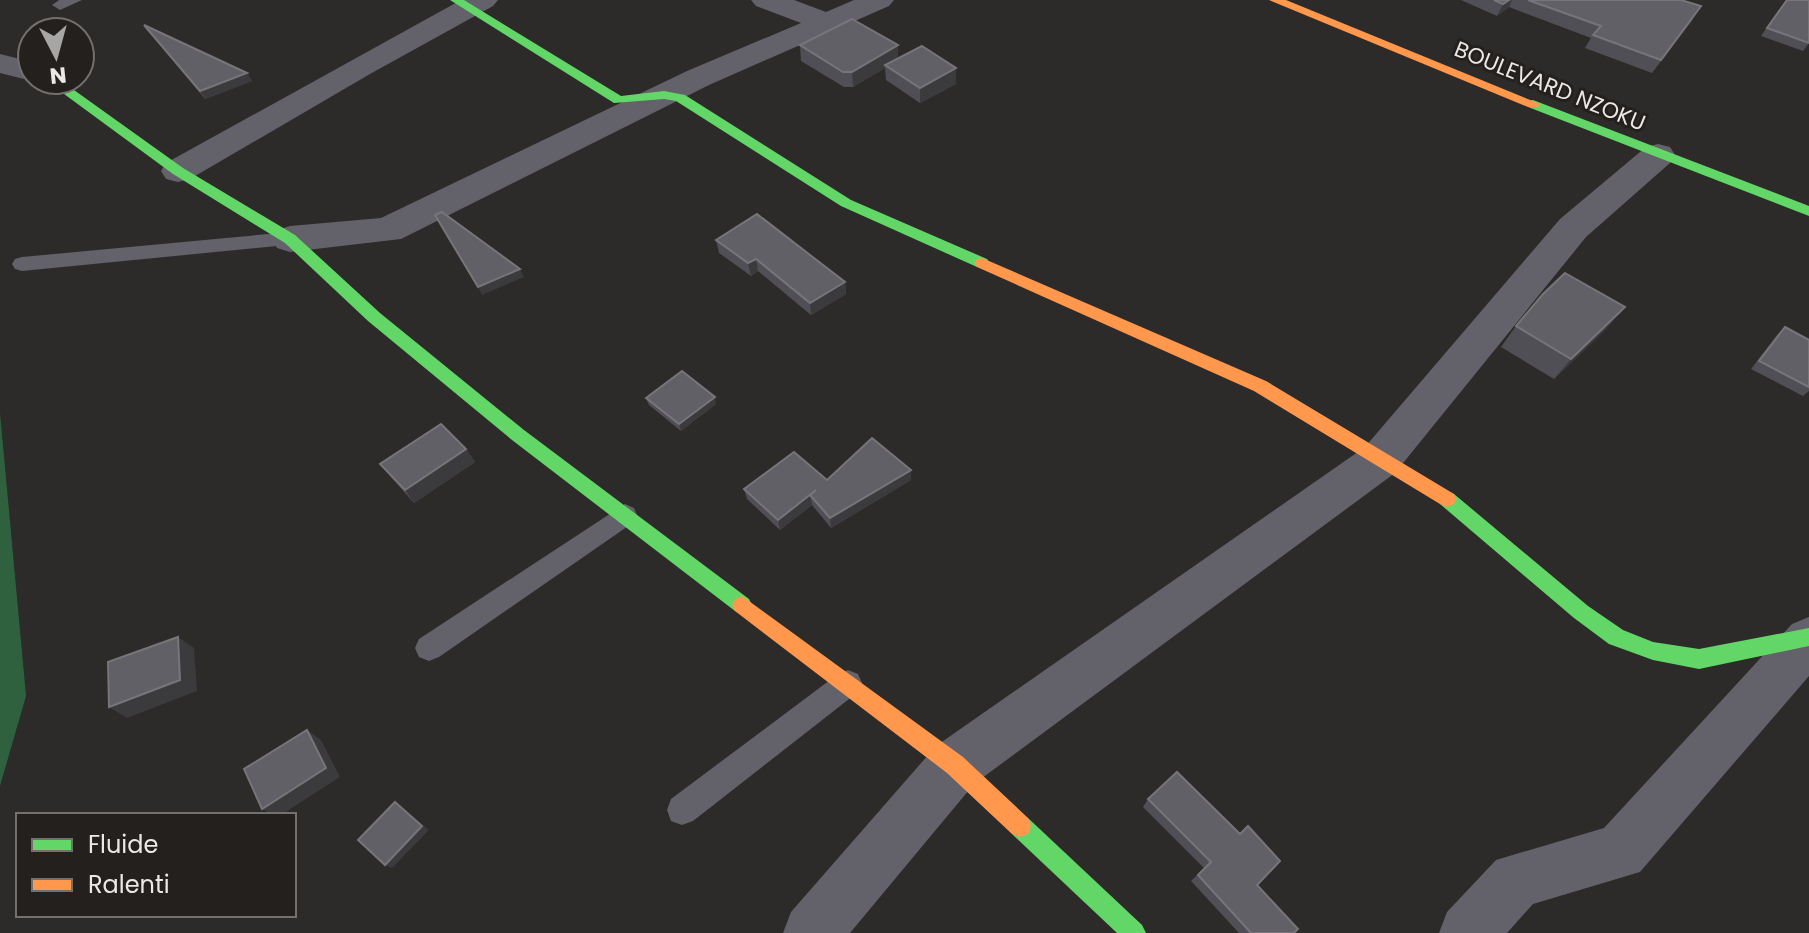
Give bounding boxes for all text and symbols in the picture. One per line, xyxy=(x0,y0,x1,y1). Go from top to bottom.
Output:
north arrow xyxy=(16,16,96,96)
street label: BOULEVARD NZOKU xyxy=(1450,33,1650,139)
text: N xyxy=(48,59,68,92)
legend xyxy=(16,813,296,917)
text: Fluide xyxy=(88,828,158,861)
text: Ralenti xyxy=(88,868,170,901)

